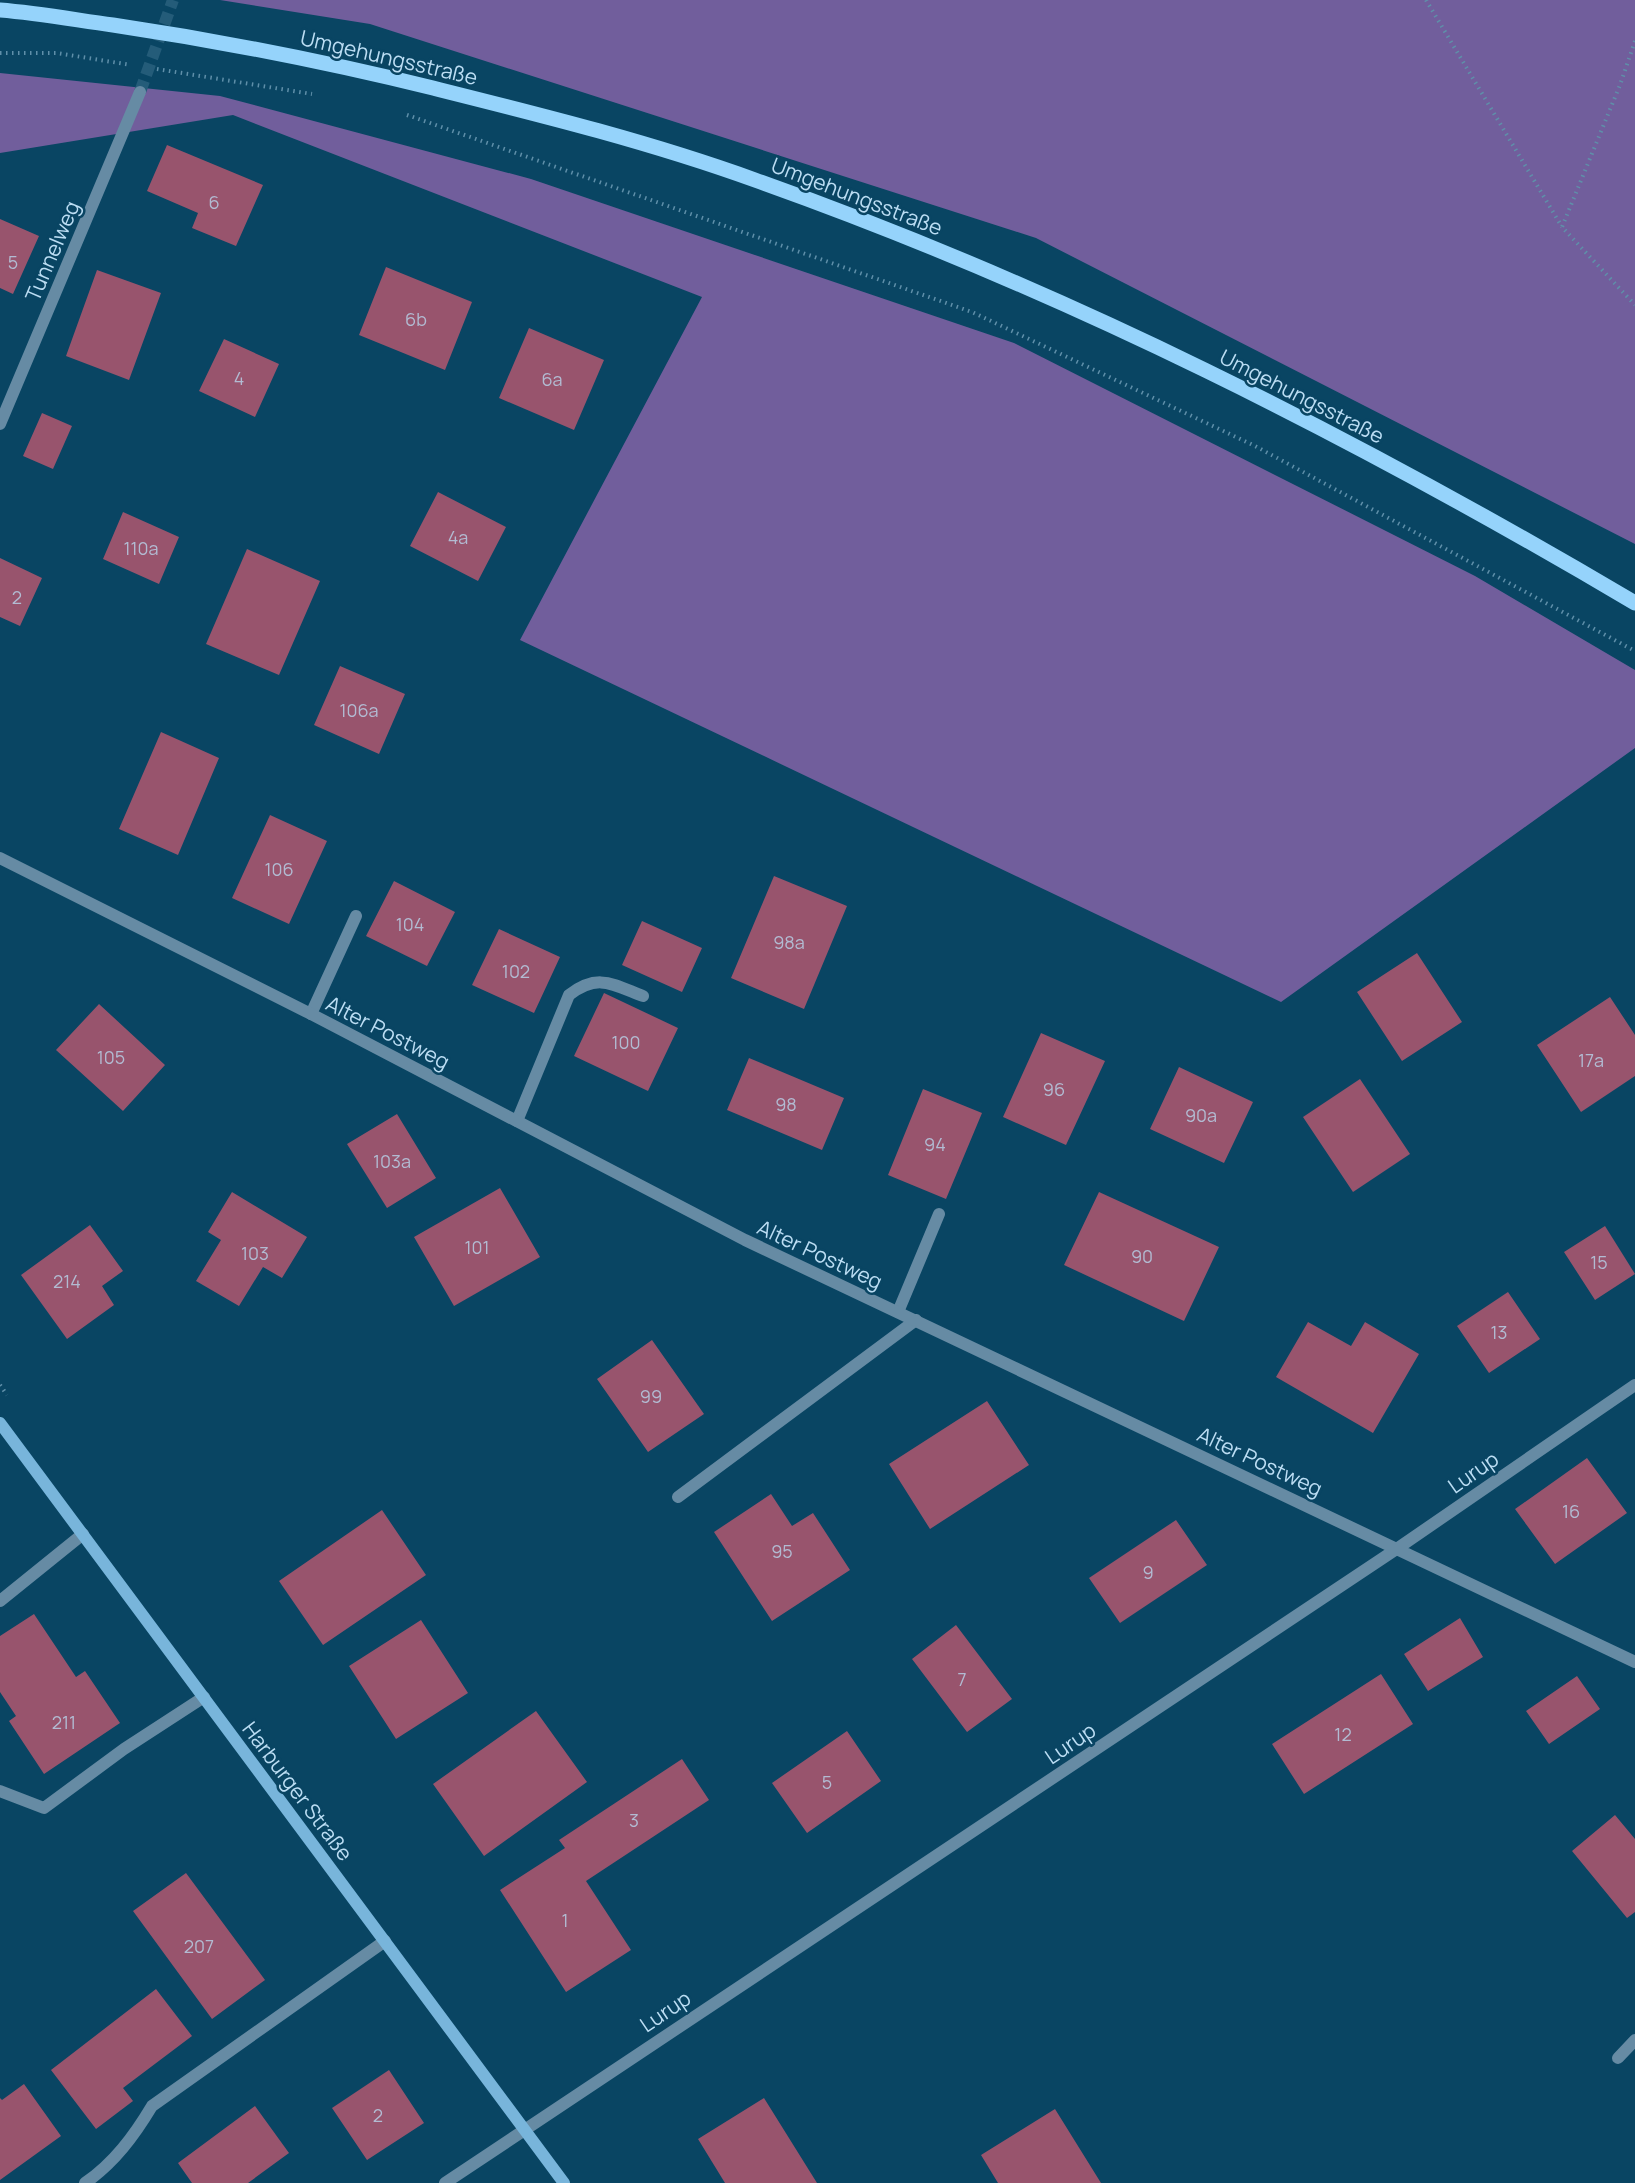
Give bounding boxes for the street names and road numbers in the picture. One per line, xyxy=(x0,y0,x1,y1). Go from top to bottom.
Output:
street label: Umgehungsstraße xyxy=(298,23,480,91)
street label: Umgehungsstraße xyxy=(767,150,947,242)
street label: Tunnelweg xyxy=(18,197,86,305)
street label: Umgehungsstraße xyxy=(1215,342,1389,450)
street label: Alter Postweg xyxy=(321,989,455,1075)
street label: Alter Postweg xyxy=(753,1213,887,1295)
street label: Alter Postweg xyxy=(1193,1420,1327,1502)
street label: Lurup xyxy=(1442,1445,1504,1499)
street label: Harburger Straße xyxy=(237,1716,359,1866)
street label: Lurup xyxy=(1039,1716,1101,1770)
street label: Lurup xyxy=(634,1984,696,2038)

